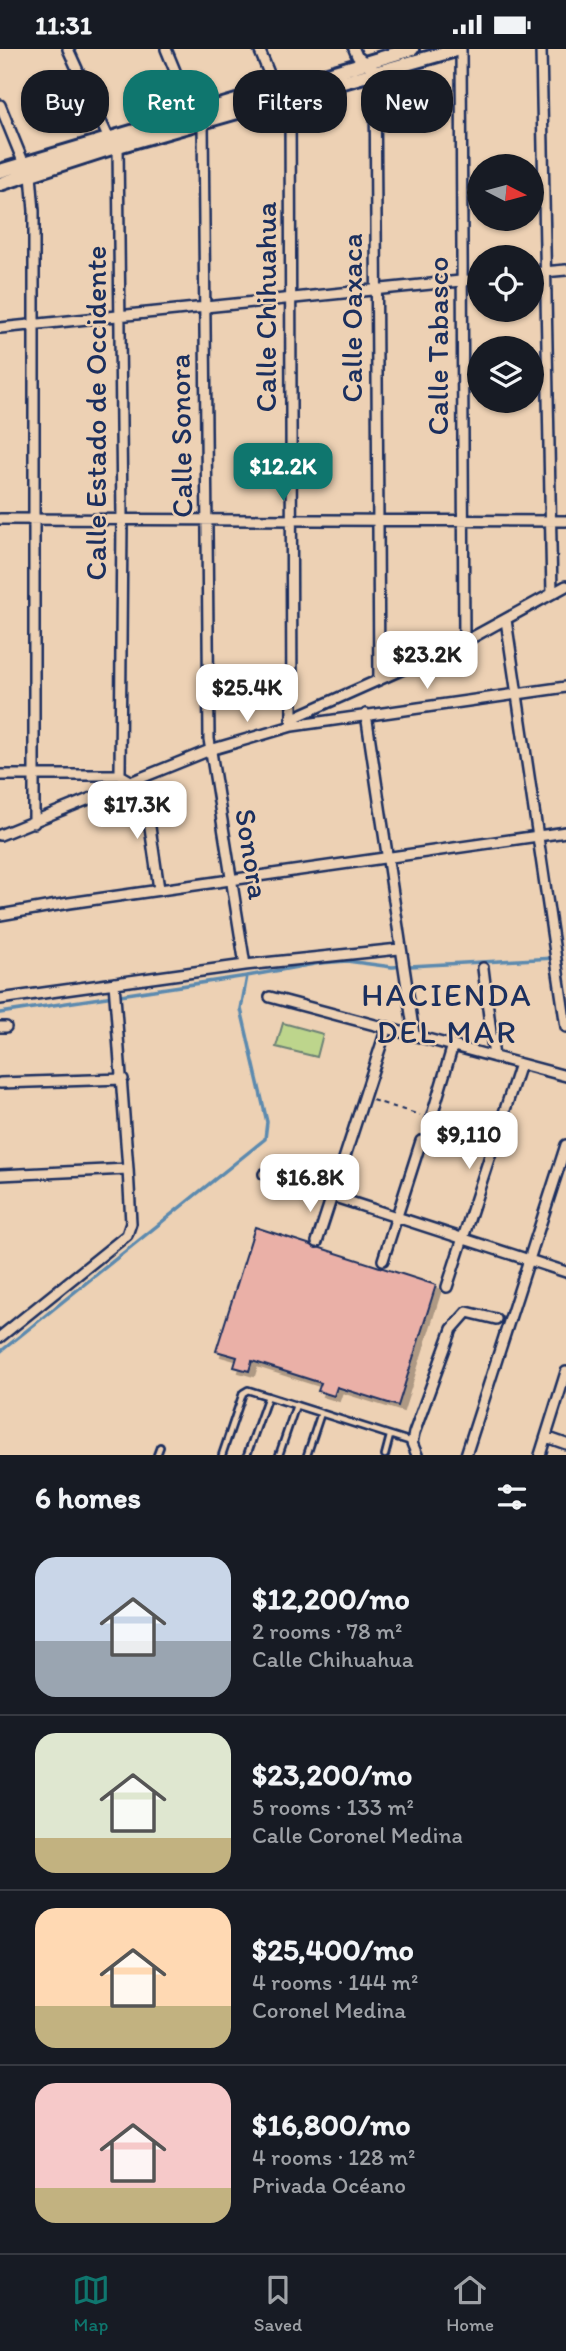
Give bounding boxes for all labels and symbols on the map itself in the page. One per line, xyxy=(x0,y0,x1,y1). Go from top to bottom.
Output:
north arrow xyxy=(467,154,544,231)
street label: Calle Chihuahua xyxy=(247,201,284,412)
street label: Calle Oaxaca xyxy=(333,233,370,403)
street label: Calle Estado de Occidente xyxy=(77,245,114,581)
street label: Calle Tabasco xyxy=(419,257,456,435)
street label: Calle Sonora xyxy=(161,353,200,518)
pin: $12.2K xyxy=(226,443,340,503)
pin: $23.2K xyxy=(370,631,484,691)
pin: $25.4K xyxy=(190,665,304,724)
pin: $17.3K xyxy=(80,781,194,841)
street label: Sonora xyxy=(227,806,278,902)
district label: HACIENDA DEL MAR xyxy=(361,976,533,1051)
pin: $9,110 xyxy=(412,1111,526,1171)
pin: $16.8K xyxy=(253,1155,367,1214)

